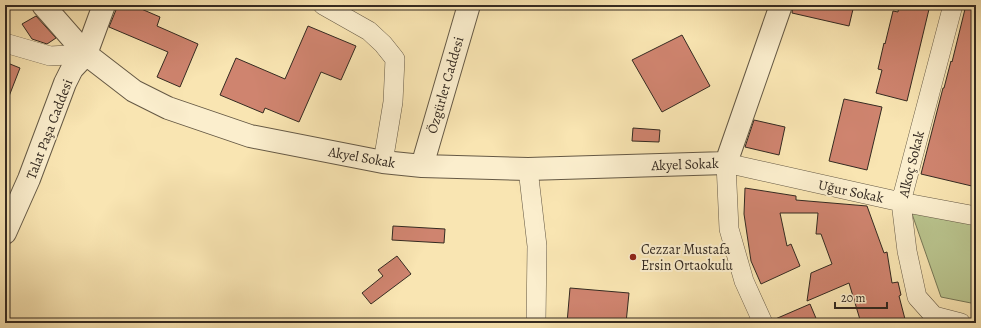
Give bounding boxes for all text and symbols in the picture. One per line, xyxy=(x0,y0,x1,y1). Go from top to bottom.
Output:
street label: Özgürler Caddesi xyxy=(423,34,468,136)
street label: Talat Paşa Caddesi xyxy=(22,76,77,182)
street label: Alkoç Sokak xyxy=(894,129,929,200)
street label: Akyel Sokak xyxy=(326,142,397,173)
street label: Akyel Sokak xyxy=(650,154,719,175)
street label: Uğur Sokak xyxy=(816,175,885,208)
place label: Cezzar Mustafa Ersin Ortaokulu xyxy=(641,240,733,275)
marker: Cezzar Mustafa Ersin Ortaokulu xyxy=(628,252,638,262)
scale bar xyxy=(835,284,887,310)
text: 20 m xyxy=(841,290,865,306)

